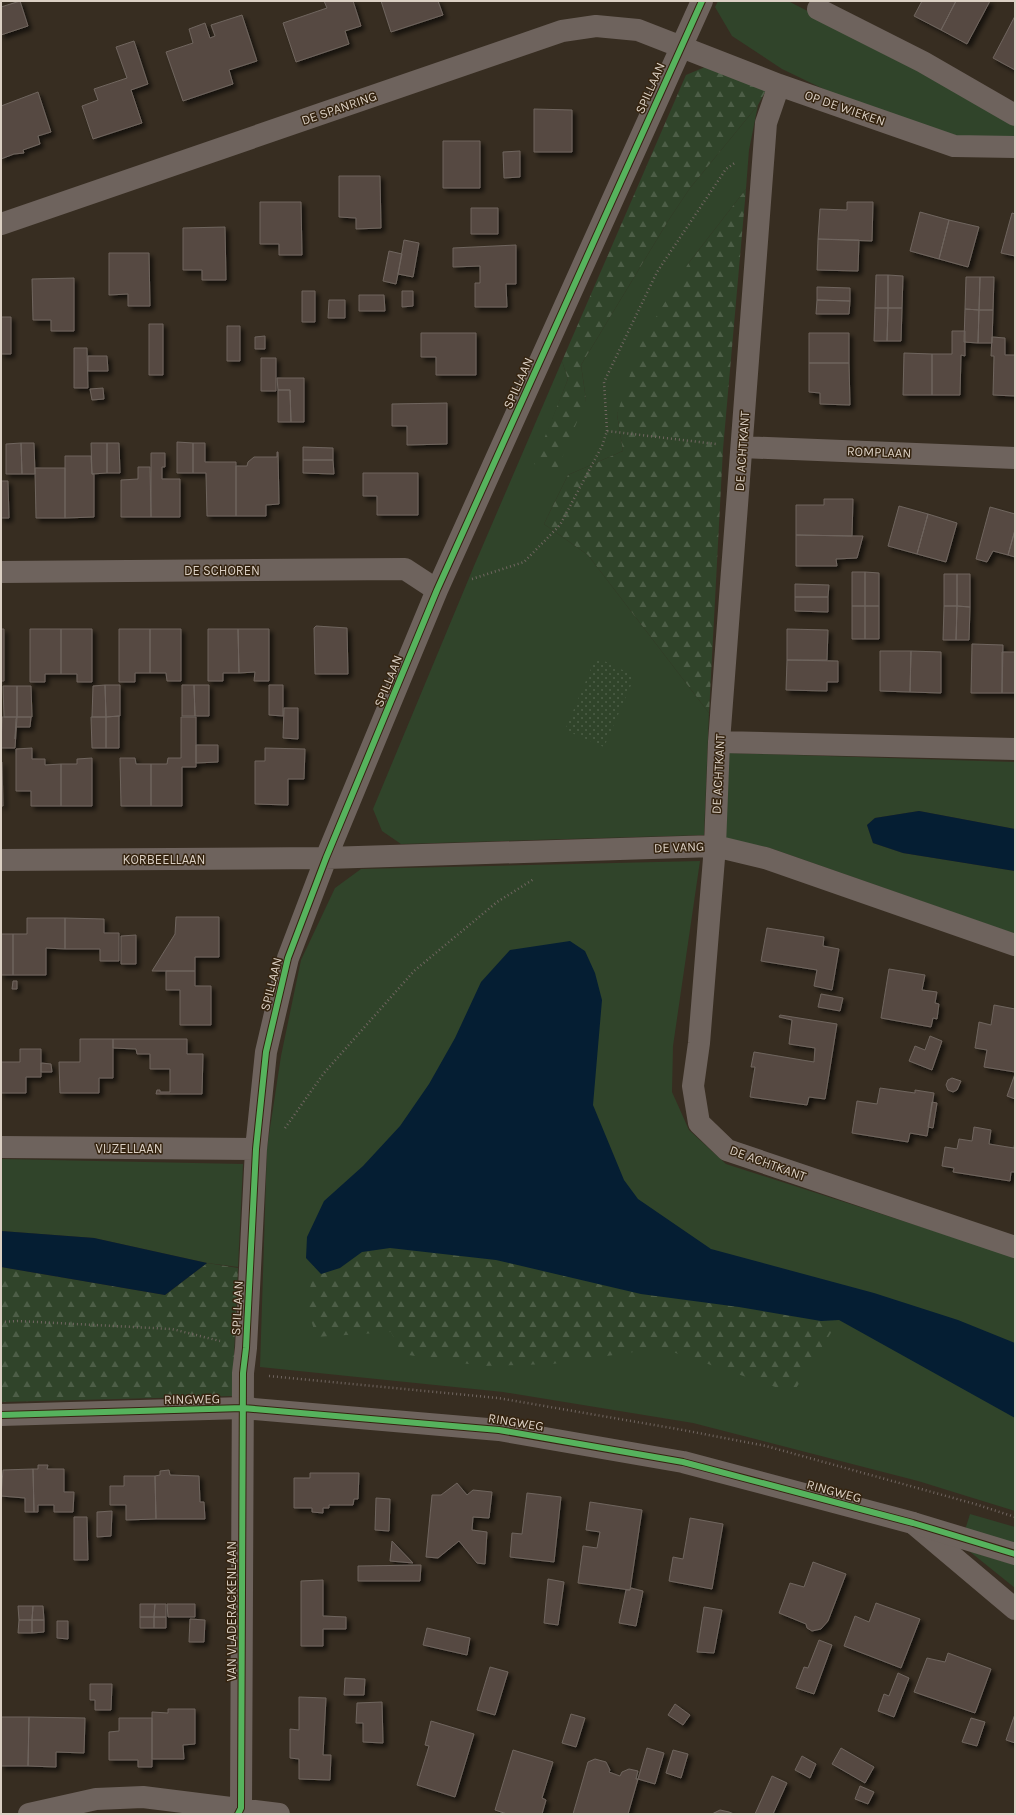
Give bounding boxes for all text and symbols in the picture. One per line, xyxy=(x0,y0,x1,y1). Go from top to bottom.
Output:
street label: SPILLAAN xyxy=(632,60,668,116)
street label: OP DE WIEKEN xyxy=(803,87,887,129)
street label: DE SPANRING xyxy=(299,88,379,128)
street label: SPILLAAN xyxy=(500,355,536,411)
street label: DE ACHTKANT xyxy=(732,410,752,492)
street label: ROMPLAAN xyxy=(847,443,911,461)
street label: DE SCHOREN xyxy=(184,563,260,578)
street label: SPILLAAN xyxy=(371,653,405,709)
street label: DE ACHTKANT xyxy=(708,733,728,815)
street label: DE VANG xyxy=(653,839,705,855)
street label: KORBEELLAAN xyxy=(123,852,205,867)
street label: SPILLAAN xyxy=(257,956,285,1012)
street label: VIJZELLAAN xyxy=(95,1141,163,1156)
street label: DE ACHTKANT xyxy=(728,1142,809,1184)
street label: SPILLAAN xyxy=(228,1280,246,1336)
street label: RINGWEG xyxy=(164,1391,220,1407)
street label: RINGWEG xyxy=(487,1410,545,1434)
street label: RINGWEG xyxy=(805,1476,863,1506)
street label: VAN VLADERACKENLAAN xyxy=(224,1541,239,1681)

